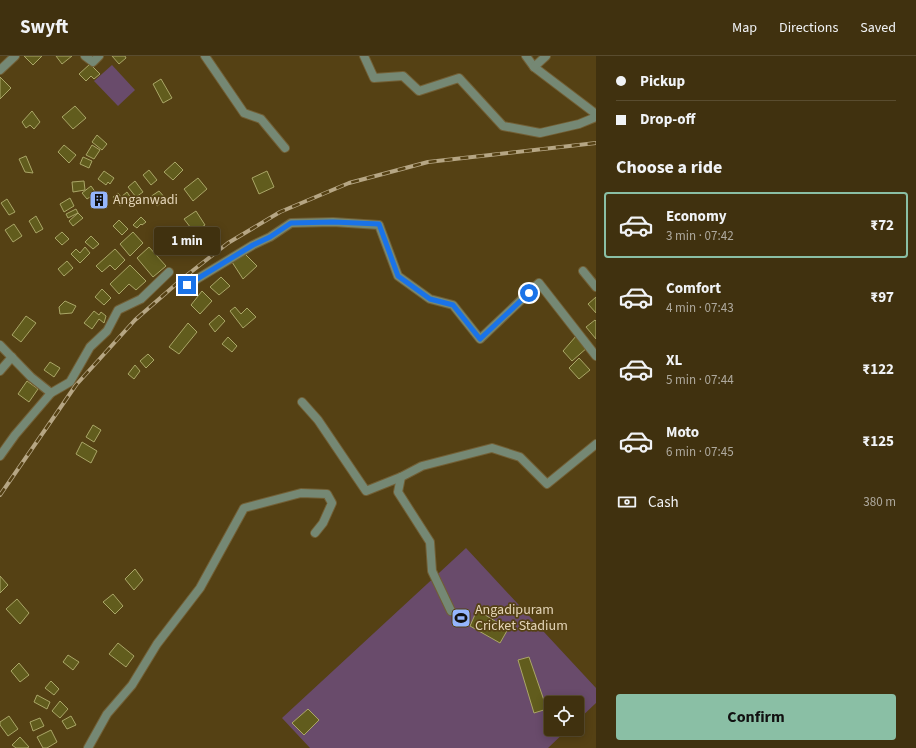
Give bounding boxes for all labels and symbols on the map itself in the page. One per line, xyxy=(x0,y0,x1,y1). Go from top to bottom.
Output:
building icon: Anganwadi xyxy=(88,189,110,211)
place label: Anganwadi xyxy=(113,190,178,210)
callout: 1 min xyxy=(154,227,220,255)
route end xyxy=(178,276,196,294)
route start xyxy=(520,284,538,302)
place label: Angadipuram Cricket Stadium xyxy=(475,600,568,636)
sports icon: Angadipuram Cricket Stadium xyxy=(450,607,472,629)

